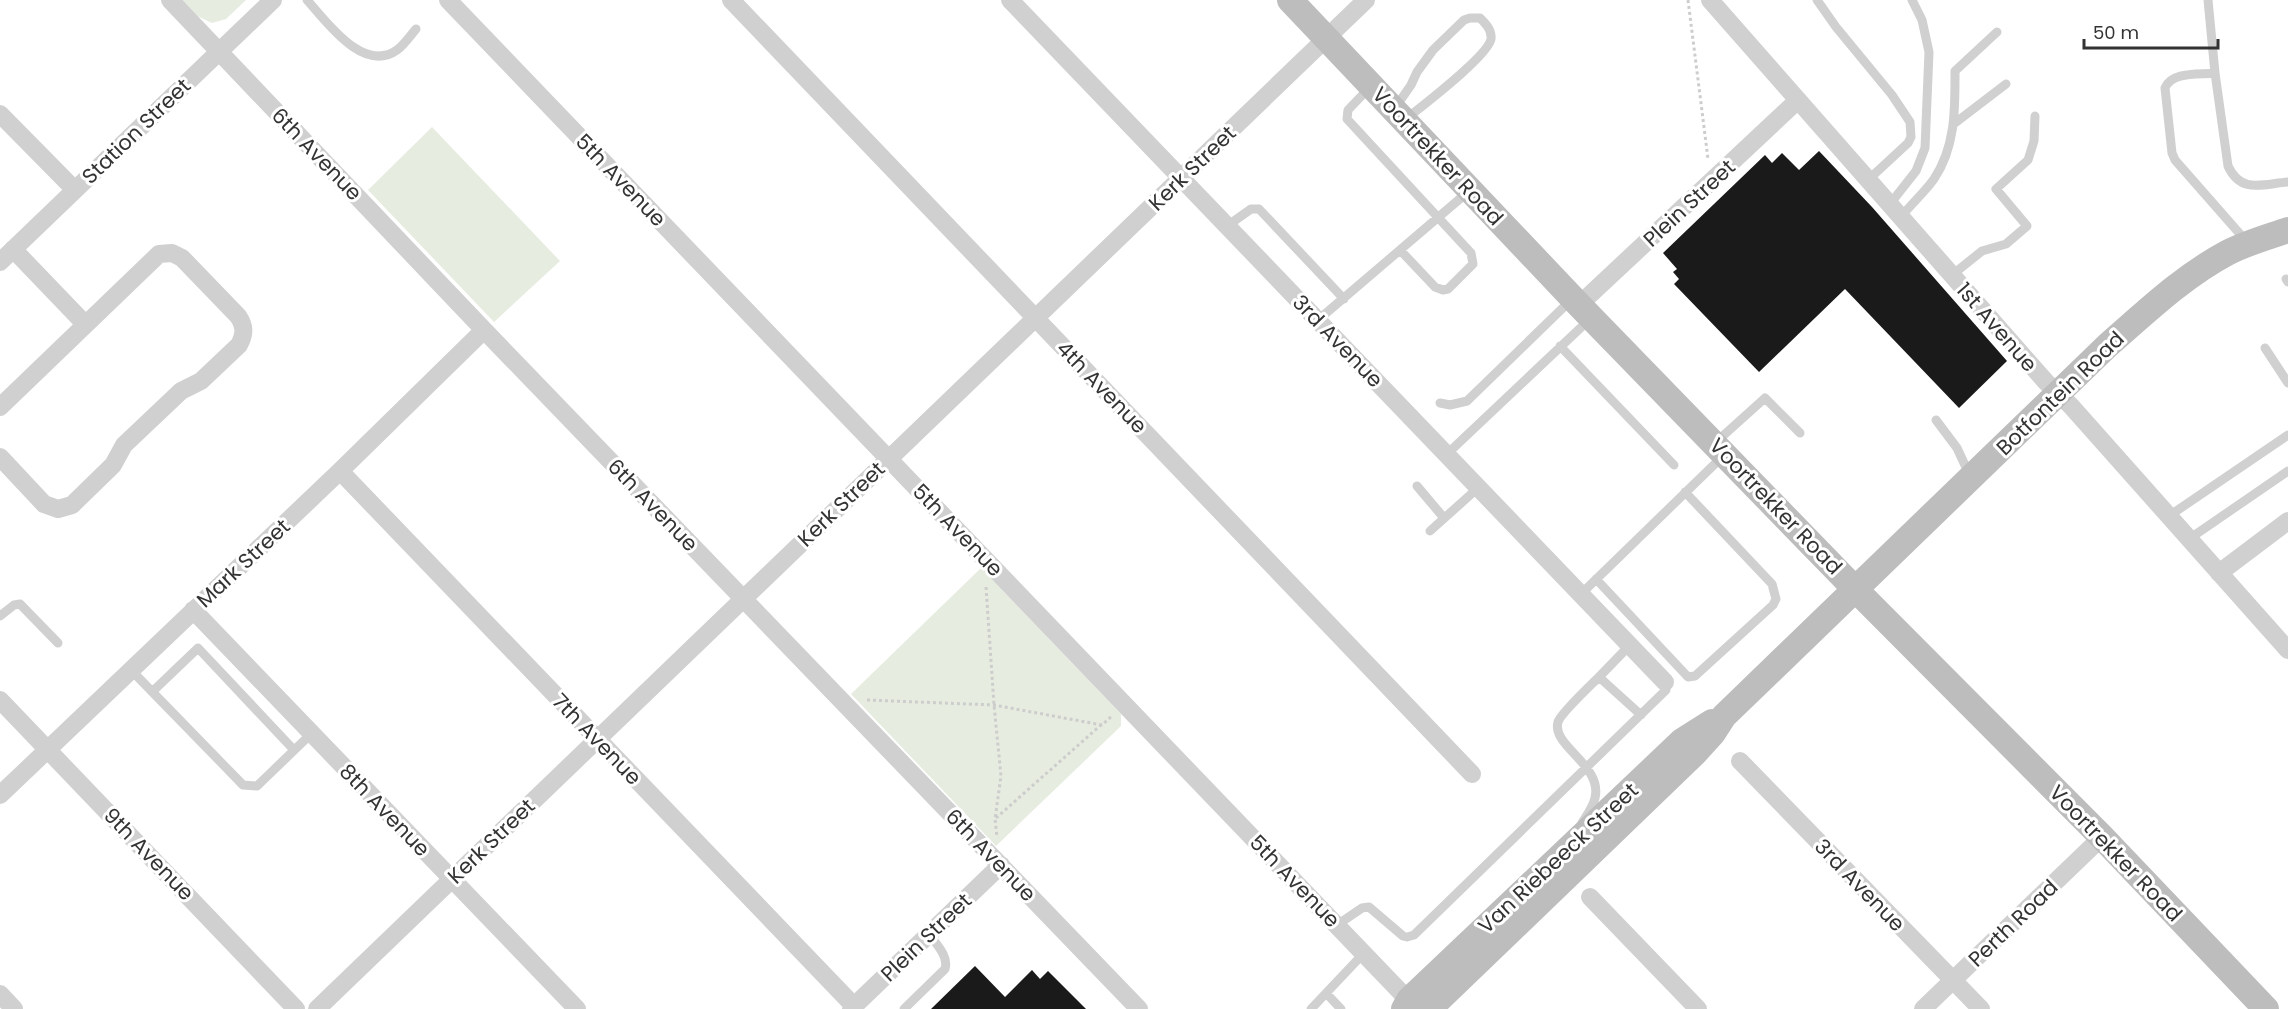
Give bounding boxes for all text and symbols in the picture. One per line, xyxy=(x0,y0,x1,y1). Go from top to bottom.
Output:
scale bar xyxy=(2084,12,2218,50)
text: 50 m xyxy=(2093,20,2139,45)
street label: Station Street xyxy=(75,72,197,190)
street label: Voortrekker Road xyxy=(1366,80,1510,232)
street label: 6th Avenue xyxy=(265,101,369,207)
street label: Kerk Street xyxy=(1142,119,1242,217)
street label: 5th Avenue xyxy=(569,127,673,233)
street label: Plein Street xyxy=(1637,153,1741,253)
street label: 1st Avenue xyxy=(1950,276,2044,378)
street label: 3rd Avenue xyxy=(1286,288,1390,394)
street label: Botfontein Road xyxy=(1990,324,2130,462)
street label: 4th Avenue xyxy=(1050,334,1154,440)
street label: Voortrekker Road xyxy=(1703,431,1849,581)
street label: 6th Avenue xyxy=(601,452,705,558)
street label: Kerk Street xyxy=(791,455,891,553)
street label: 5th Avenue xyxy=(906,477,1010,583)
street label: Mark Street xyxy=(190,512,296,614)
street label: 7th Avenue xyxy=(546,687,648,791)
street label: 8th Avenue xyxy=(333,757,437,863)
street label: Van Riebeeck Street xyxy=(1472,776,1644,940)
street label: Voortrekker Road xyxy=(2043,778,2189,928)
street label: Kerk Street xyxy=(441,792,541,890)
street label: 9th Avenue xyxy=(97,801,201,907)
street label: 6th Avenue xyxy=(939,802,1043,908)
street label: 5th Avenue xyxy=(1243,828,1347,934)
street label: 3rd Avenue xyxy=(1808,832,1912,938)
street label: Perth Road xyxy=(1962,873,2064,973)
street label: Plein Street xyxy=(874,886,978,988)

